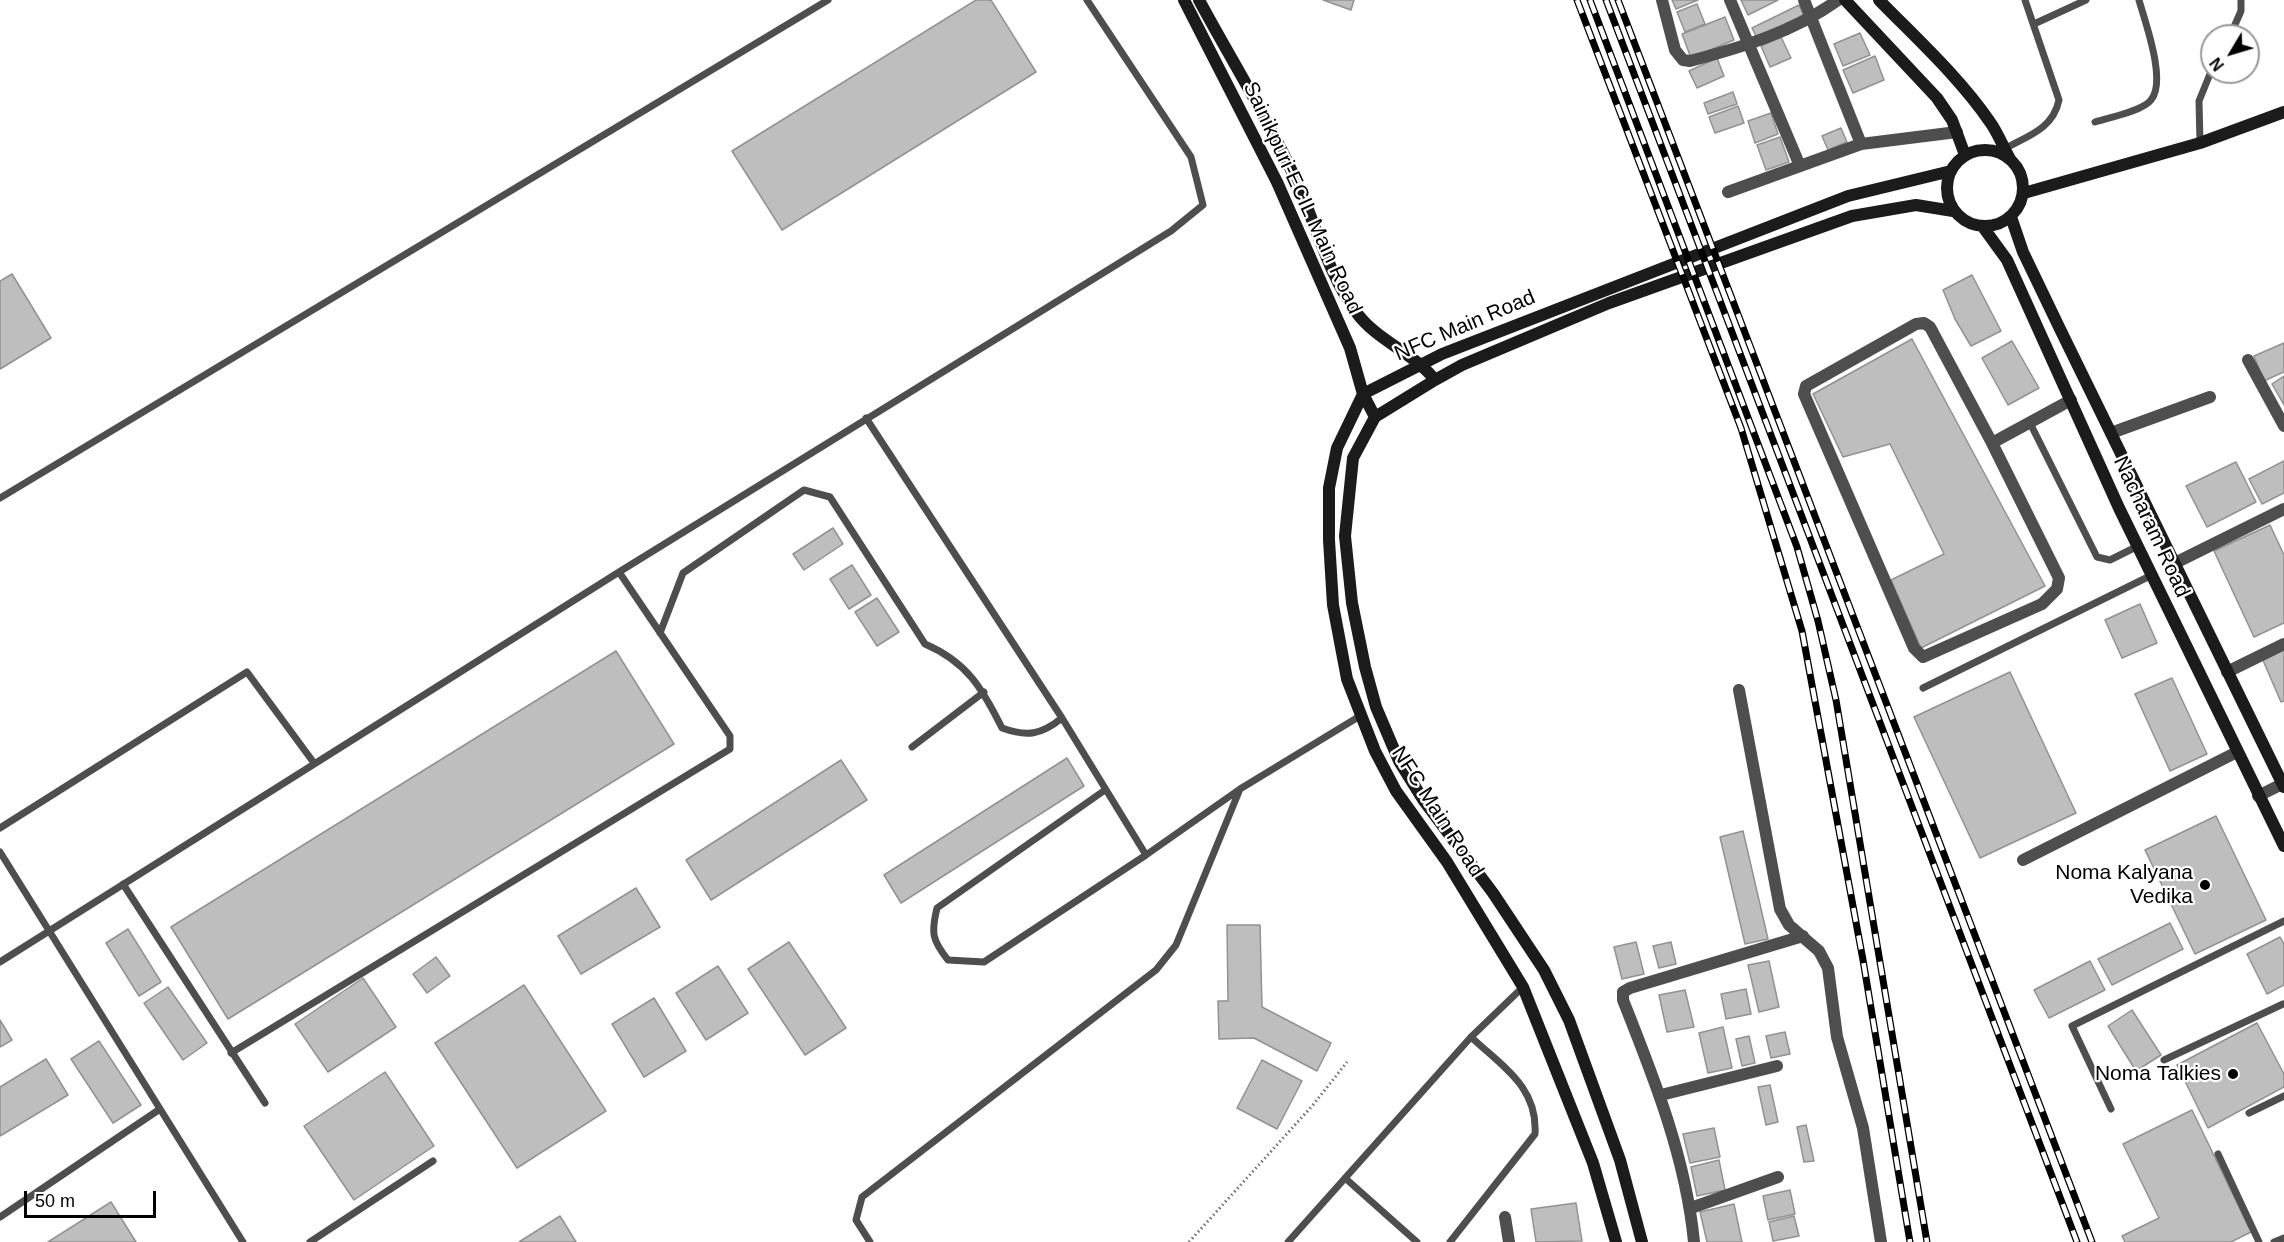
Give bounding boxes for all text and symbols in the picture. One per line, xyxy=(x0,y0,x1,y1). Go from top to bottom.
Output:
north arrow xyxy=(2200,24,2260,84)
text: N xyxy=(2207,54,2227,74)
street label: Sainikpuri-ECIL Main Road xyxy=(1237,78,1367,318)
street label: NFC Main Road xyxy=(1391,285,1539,367)
street label: Nacharam Road xyxy=(2107,452,2195,602)
street label: NFC Main Road xyxy=(1385,742,1489,882)
place label: Noma Kalyana Vedika xyxy=(2055,860,2193,910)
marker: Noma Kalyana Vedika xyxy=(2198,878,2212,892)
place label: Noma Talkies xyxy=(2095,1061,2221,1087)
marker: Noma Talkies xyxy=(2226,1067,2240,1081)
scale bar xyxy=(27,1179,159,1217)
text: 50 m xyxy=(35,1191,75,1211)

